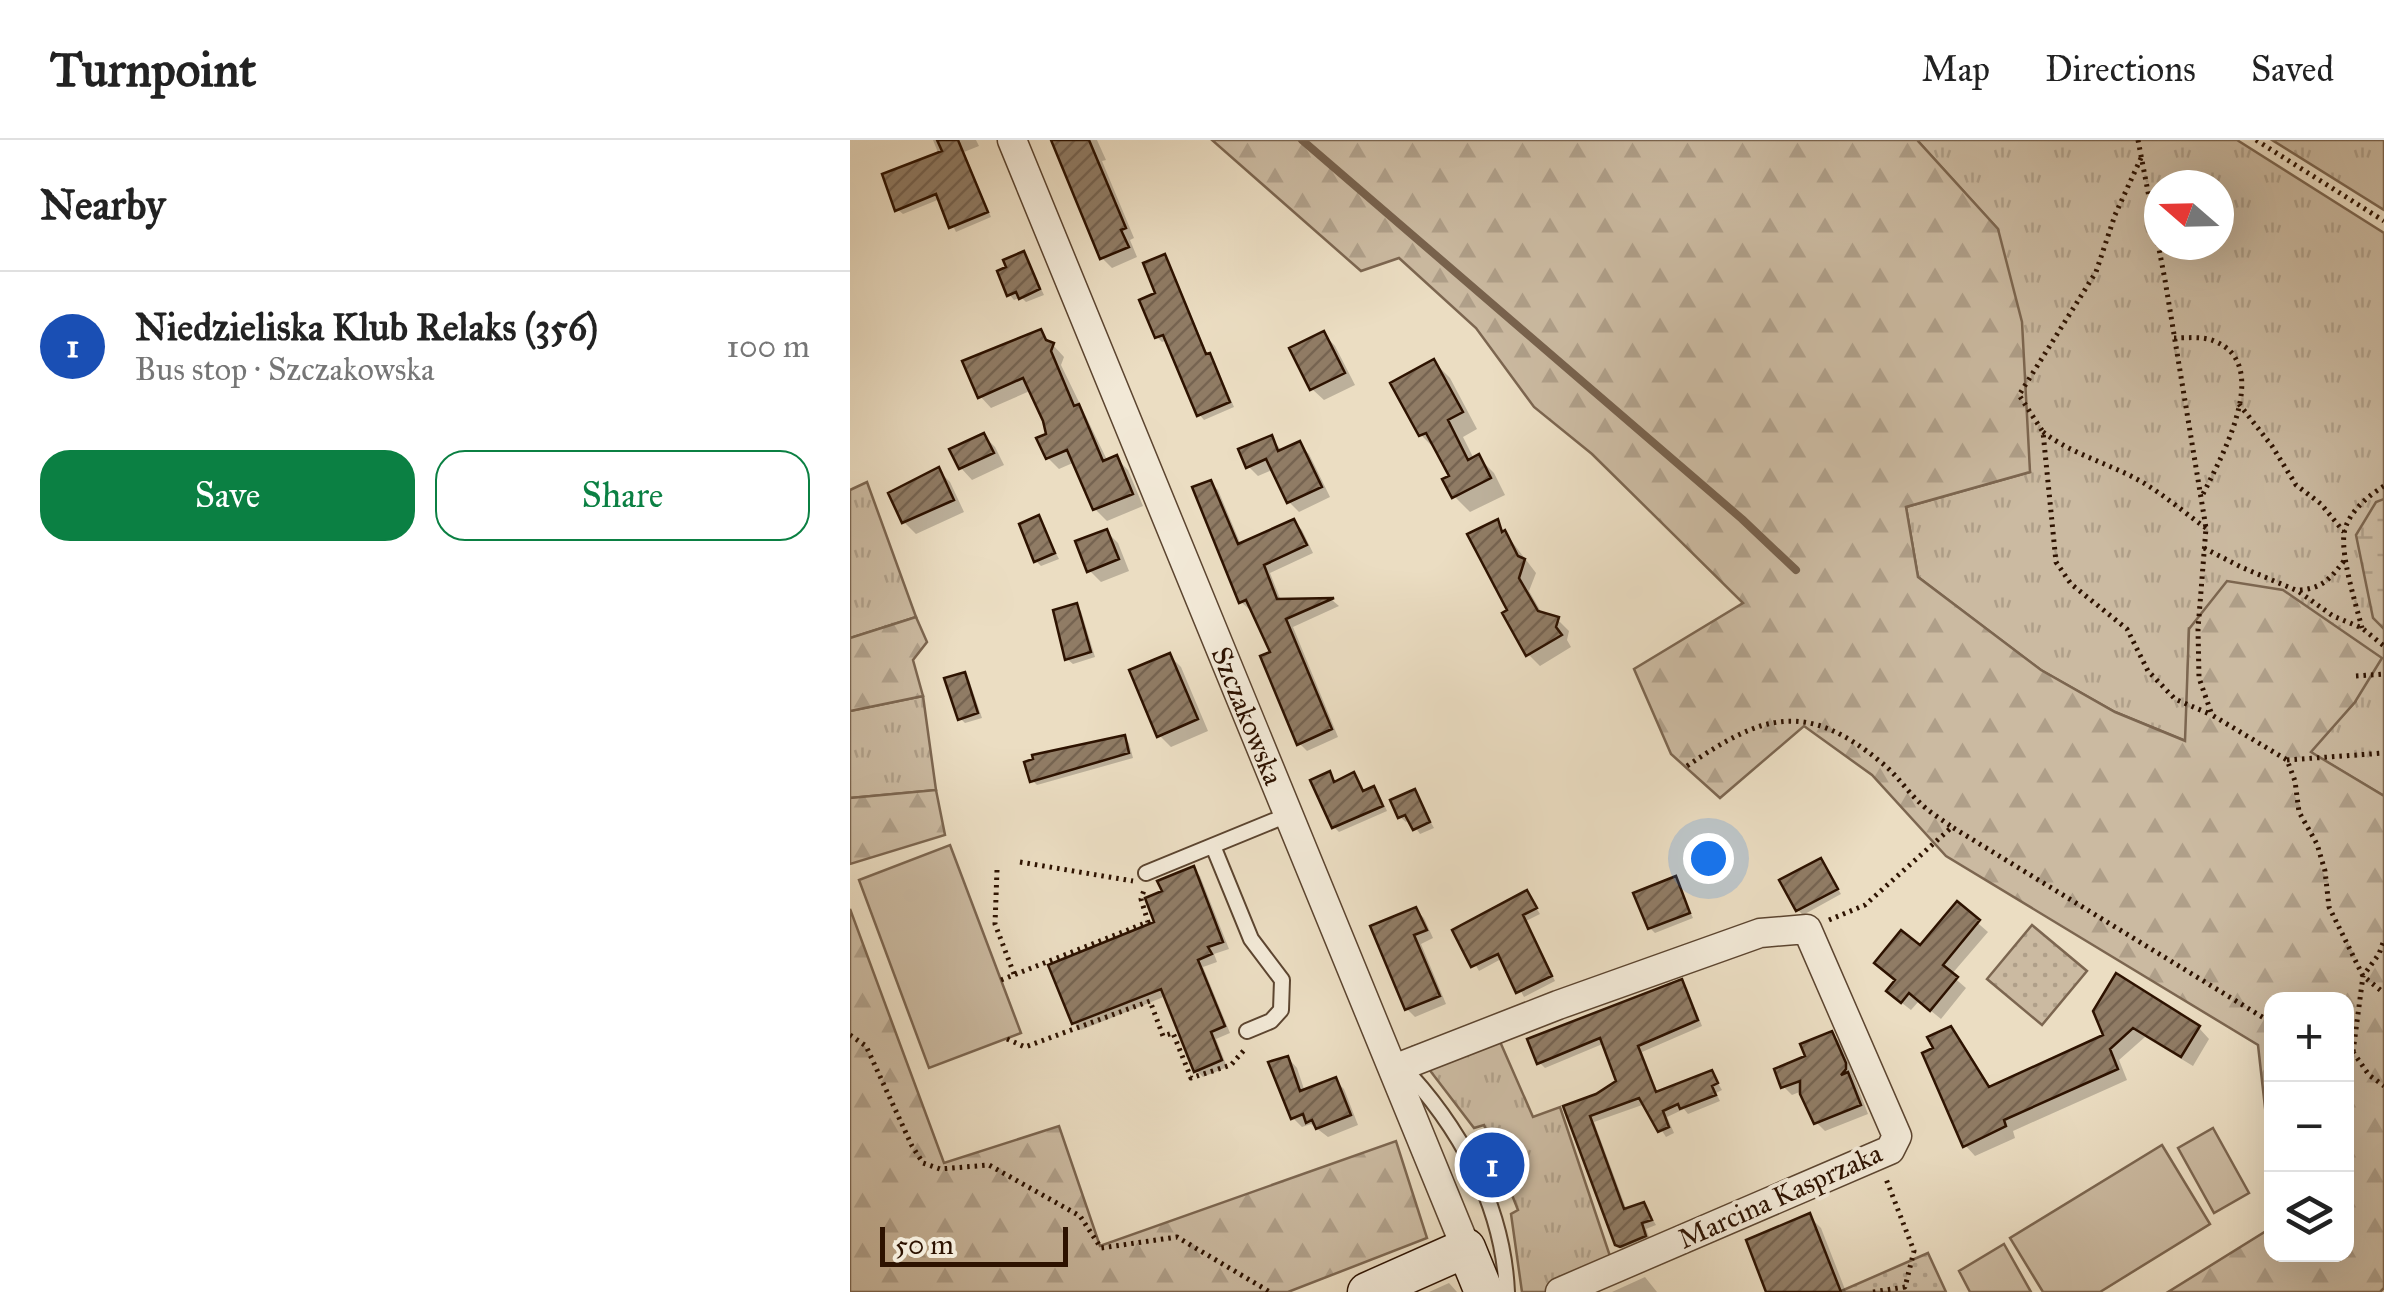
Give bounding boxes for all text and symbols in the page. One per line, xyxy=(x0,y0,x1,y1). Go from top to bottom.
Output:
text: Turnpoint xyxy=(50,40,256,99)
text: Map xyxy=(1922,48,1990,91)
text: Directions xyxy=(2045,48,2196,91)
text: Saved xyxy=(2251,48,2334,91)
north arrow xyxy=(2144,170,2234,260)
text: Nearby xyxy=(40,179,165,231)
text: Niedzieliska Klub Relaks (356) xyxy=(135,304,598,350)
text: 1 xyxy=(66,327,79,366)
text: 100 m xyxy=(726,327,810,366)
text: Bus stop · Szczakowska xyxy=(135,350,435,389)
button: Save xyxy=(40,450,415,541)
button: Share xyxy=(435,450,810,541)
street label: Szczakowska xyxy=(1204,641,1292,790)
your location xyxy=(1683,833,1734,884)
map controls xyxy=(2264,992,2354,1262)
button: + xyxy=(2264,992,2354,1082)
button: − xyxy=(2264,1082,2354,1172)
pin: 1 xyxy=(1460,1128,1524,1202)
street label: Marcina Kasprzaka xyxy=(1673,1135,1888,1257)
button: layers xyxy=(2264,1172,2354,1262)
scale bar xyxy=(880,1222,1068,1266)
text: 50 m xyxy=(895,1227,954,1262)

